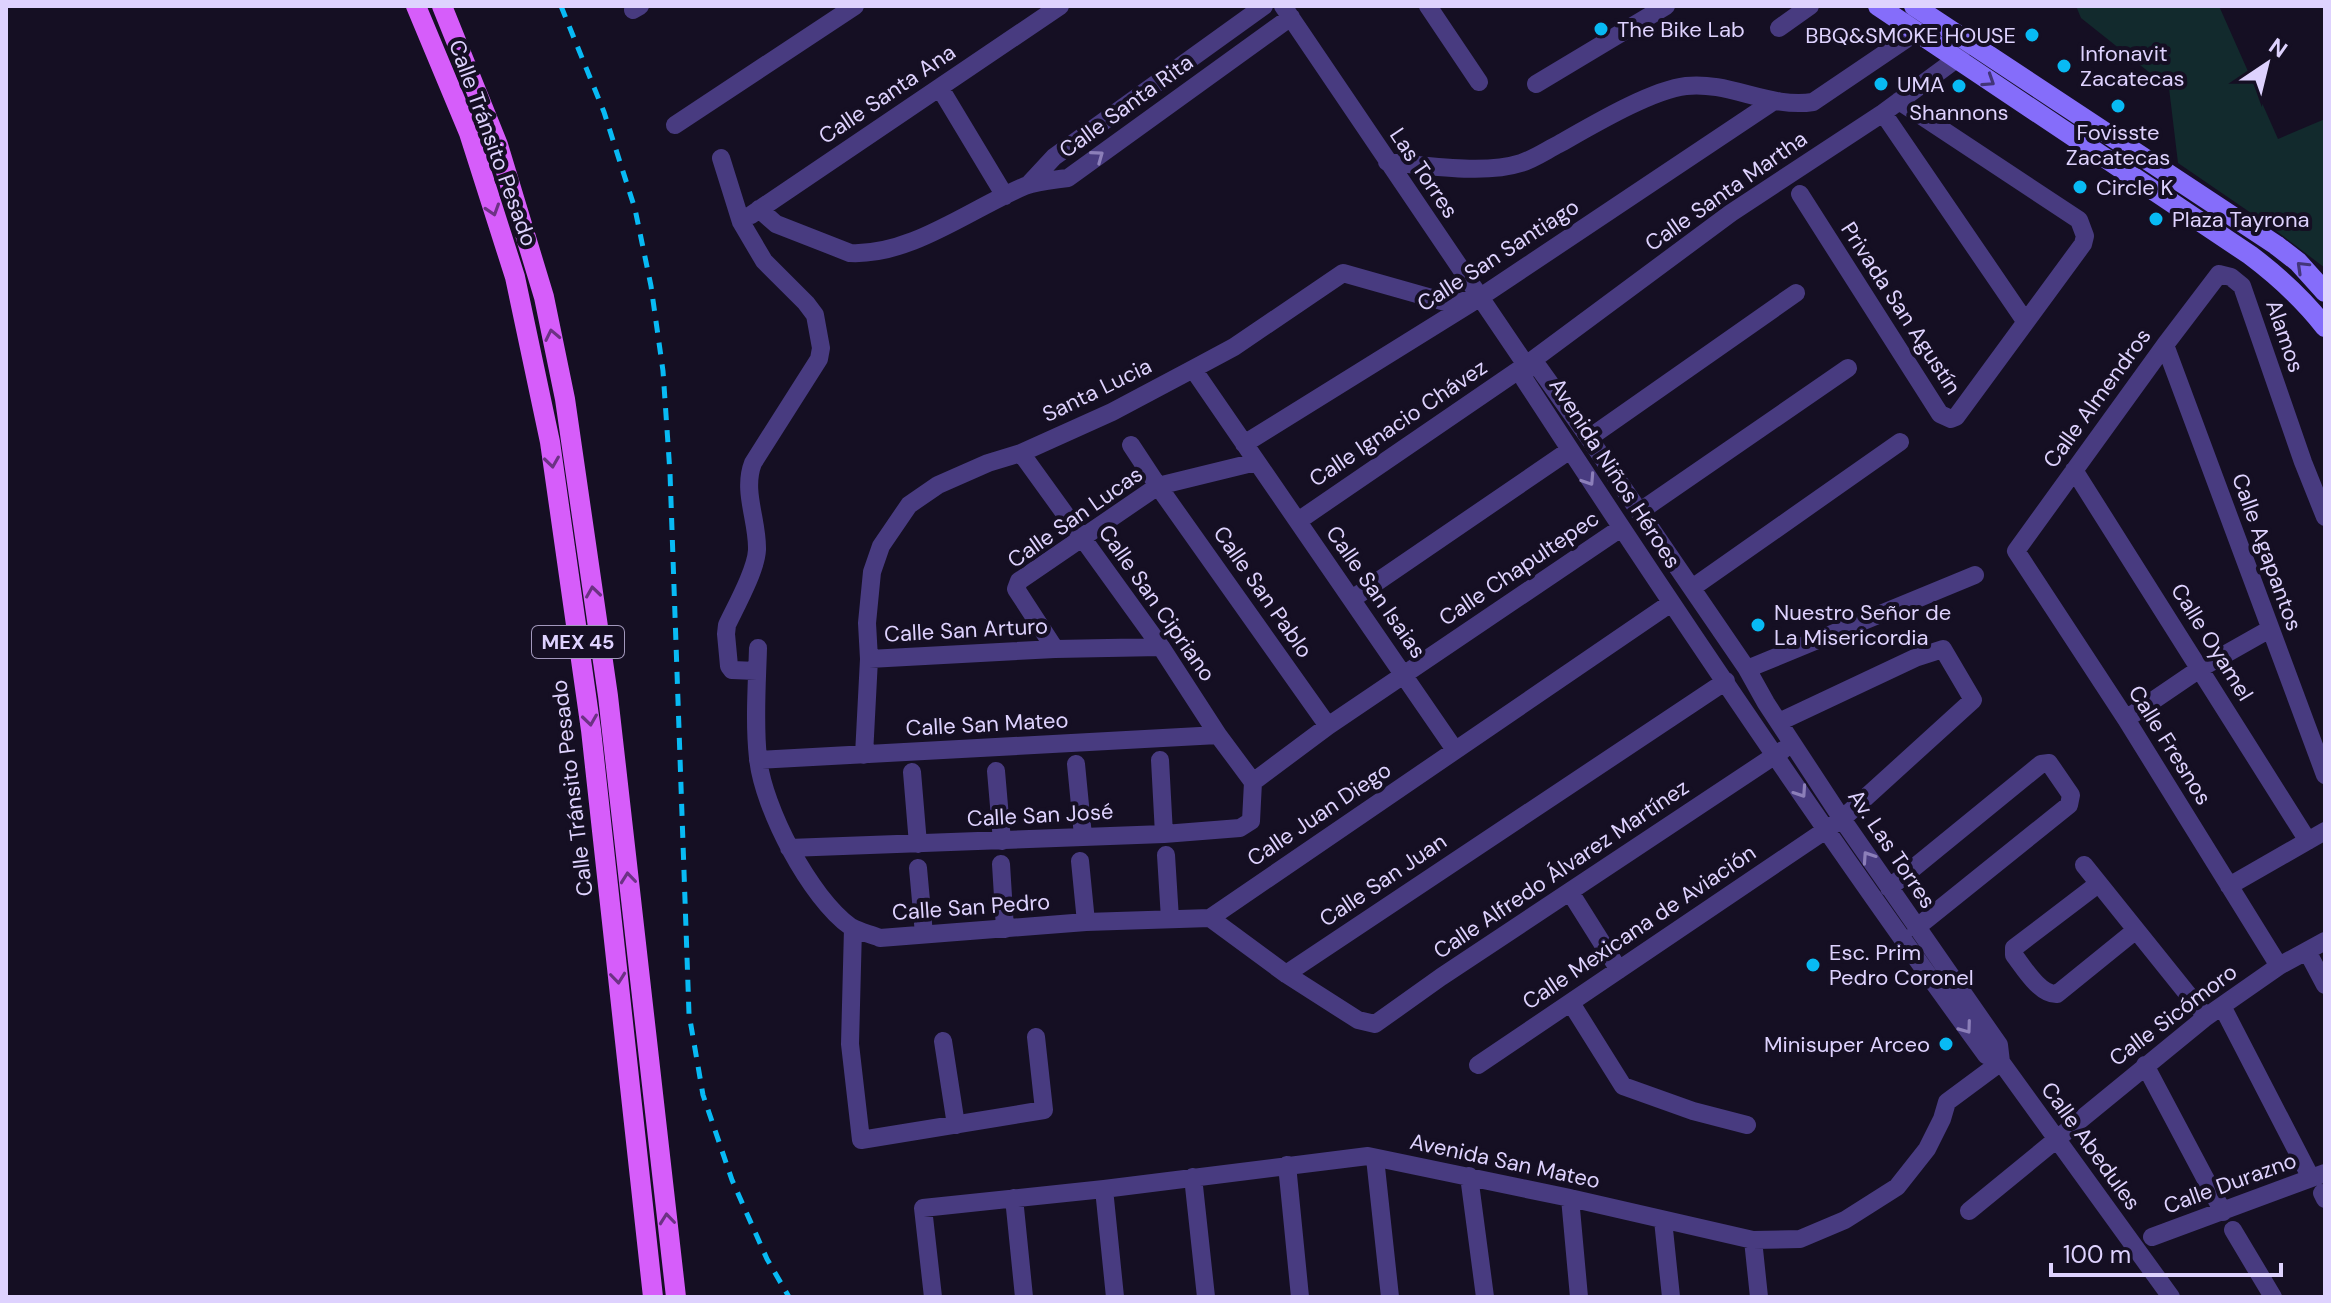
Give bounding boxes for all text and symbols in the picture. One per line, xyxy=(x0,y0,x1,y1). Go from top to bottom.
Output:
place label: The Bike Lab xyxy=(1617,15,1745,44)
marker: The Bike Lab xyxy=(1592,20,1610,38)
place label: BBQ&SMOKE HOUSE xyxy=(1805,21,2016,50)
north arrow xyxy=(2227,24,2307,104)
marker: BBQ&SMOKE HOUSE xyxy=(2023,26,2041,44)
text: N xyxy=(2263,32,2293,65)
street label: Calle Tránsito Pesado xyxy=(442,36,544,250)
street label: Calle Santa Ana xyxy=(813,38,961,150)
place label: Infonavit Zacatecas xyxy=(2080,39,2185,93)
street label: Calle Santa Rita xyxy=(1053,48,1199,164)
marker: Infonavit Zacatecas xyxy=(2055,57,2073,75)
place label: UMA xyxy=(1897,70,1945,99)
one-way arrow xyxy=(1980,72,1995,87)
marker: UMA xyxy=(1872,75,1890,93)
marker: Shannons xyxy=(1950,77,1968,95)
marker: Fovisste Zacatecas xyxy=(2109,97,2127,115)
place label: Shannons xyxy=(1909,98,2009,127)
place label: Fovisste Zacatecas xyxy=(2066,118,2170,172)
street label: Las Torres xyxy=(1383,122,1465,224)
street label: Calle Santa Martha xyxy=(1639,124,1813,258)
one-way arrow xyxy=(1090,151,1104,165)
place label: Circle K xyxy=(2096,173,2174,202)
marker: Circle K xyxy=(2071,178,2089,196)
street label: Calle San Santiago xyxy=(1412,192,1584,318)
one-way arrow xyxy=(484,202,500,216)
place label: Plaza Tayrona xyxy=(2172,205,2309,234)
marker: Plaza Tayrona xyxy=(2147,210,2165,228)
street label: Privada San Agustín xyxy=(1834,216,1968,400)
one-way arrow xyxy=(2296,262,2311,277)
street label: Alamos xyxy=(2259,296,2311,376)
street label: Calle Almendros xyxy=(2037,322,2157,474)
one-way arrow xyxy=(544,329,561,343)
street label: Santa Lucia xyxy=(1038,351,1156,429)
street label: Calle Ignacio Chávez xyxy=(1304,353,1492,493)
street label: Avenida Niños Héroes xyxy=(1543,372,1687,574)
one-way arrow xyxy=(543,456,560,469)
street label: Calle San Lucas xyxy=(1002,460,1148,574)
street label: Calle Agapantos xyxy=(2225,469,2309,635)
one-way arrow xyxy=(1580,471,1595,485)
street label: Calle Chapultepec xyxy=(1433,504,1605,632)
street label: Calle San Cipriano xyxy=(1092,519,1222,687)
street label: Calle San Pablo xyxy=(1207,520,1319,664)
street label: Calle San Isaias xyxy=(1320,520,1432,664)
street label: Calle Oyamel xyxy=(2164,578,2260,706)
one-way arrow xyxy=(585,585,602,599)
place label: Nuestro Señor de La Misericordia xyxy=(1774,598,1951,652)
street label: Calle San Arturo xyxy=(883,611,1049,649)
marker: Nuestro Señor de La Misericordia xyxy=(1749,616,1767,634)
road number: MEX 45 xyxy=(532,626,624,658)
street label: Calle Tránsito Pesado xyxy=(544,678,600,898)
street label: Calle Fresnos xyxy=(2122,680,2218,810)
street label: Calle San Mateo xyxy=(905,705,1069,743)
one-way arrow xyxy=(581,713,598,727)
street label: Calle Juan Diego xyxy=(1241,755,1397,873)
street label: Calle Alfredo Álvarez Martínez xyxy=(1428,773,1694,965)
one-way arrow xyxy=(1791,784,1806,798)
street label: Av. Las Torres xyxy=(1841,784,1943,914)
street label: Calle San José xyxy=(966,797,1114,833)
street label: Calle San Juan xyxy=(1314,827,1452,933)
street label: Calle Mexicana de Aviación xyxy=(1517,838,1761,1016)
one-way arrow xyxy=(1863,852,1878,866)
one-way arrow xyxy=(620,871,637,884)
street label: Calle San Pedro xyxy=(891,887,1051,927)
place label: Esc. Prim Pedro Coronel xyxy=(1829,938,1974,992)
marker: Esc. Prim Pedro Coronel xyxy=(1804,956,1822,974)
street label: Calle Sicómoro xyxy=(2103,957,2243,1073)
one-way arrow xyxy=(610,972,627,985)
one-way arrow xyxy=(1957,1019,1971,1034)
place label: Minisuper Arceo xyxy=(1764,1030,1930,1059)
marker: Minisuper Arceo xyxy=(1937,1035,1955,1053)
street label: Calle Abedules xyxy=(2035,1076,2147,1216)
street label: Avenida San Mateo xyxy=(1407,1127,1603,1195)
street label: Calle Durazno xyxy=(2159,1146,2301,1220)
one-way arrow xyxy=(659,1213,676,1226)
scale bar xyxy=(2051,1227,2281,1277)
text: 100 m xyxy=(2063,1239,2131,1270)

